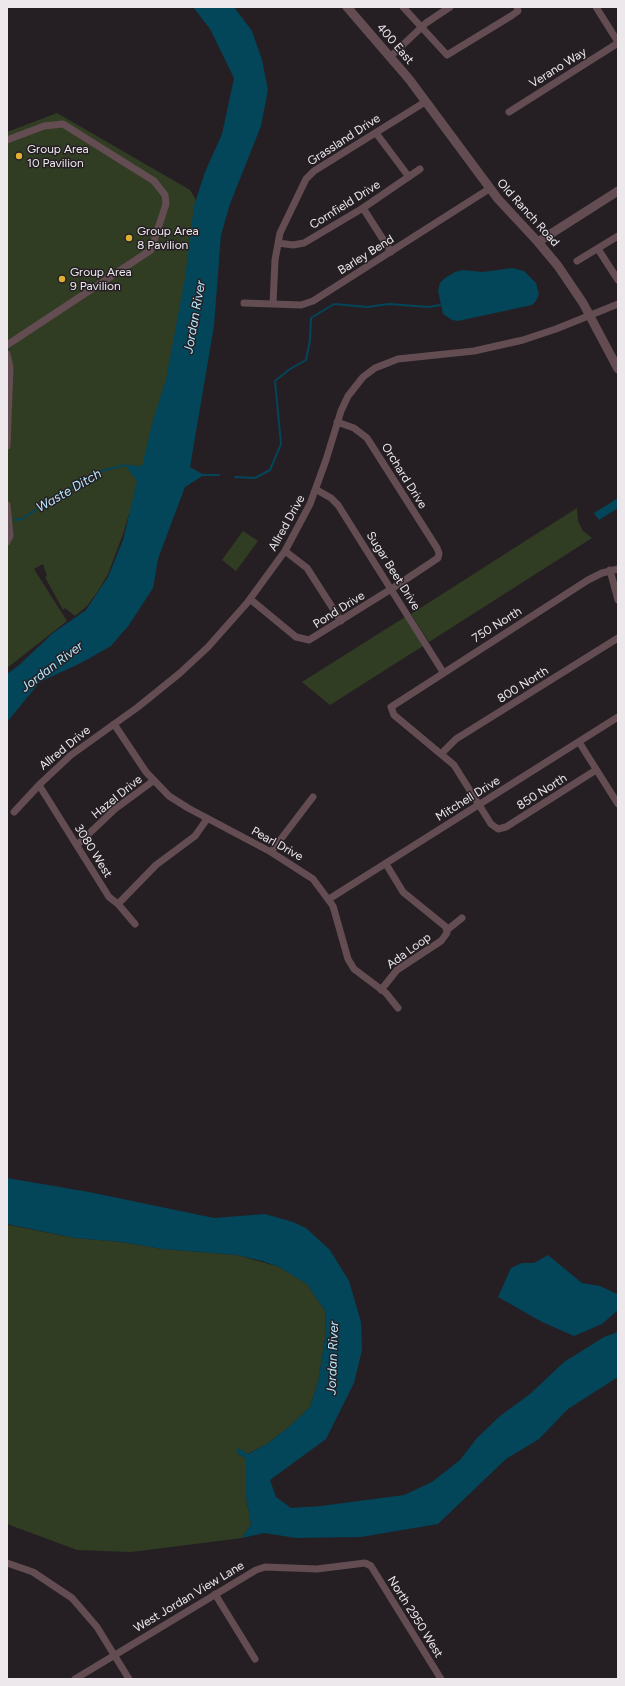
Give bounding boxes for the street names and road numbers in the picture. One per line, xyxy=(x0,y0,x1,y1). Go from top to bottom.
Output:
street label: 400 East xyxy=(373,21,417,67)
street label: Verano Way xyxy=(527,45,589,91)
street label: Grassland Drive xyxy=(305,111,383,169)
street label: Old Ranch Road xyxy=(494,176,562,250)
street label: Cornfield Drive xyxy=(307,178,383,232)
street label: Barley Bend xyxy=(335,232,397,278)
street label: Orchard Drive xyxy=(378,441,430,511)
street label: Allred Drive xyxy=(266,493,308,553)
street label: Sugar Beet Drive xyxy=(363,529,423,613)
street label: Pond Drive xyxy=(310,588,368,632)
street label: 750 North xyxy=(470,604,524,646)
street label: 800 North xyxy=(495,664,551,706)
street label: Allred Drive xyxy=(36,723,94,773)
street label: 850 North xyxy=(514,771,570,813)
street label: Hazel Drive xyxy=(89,772,145,822)
street label: Mitchell Drive xyxy=(433,774,503,824)
street label: 3080 West xyxy=(71,822,115,880)
street label: Pearl Drive xyxy=(249,824,305,864)
street label: Ada Loop xyxy=(384,930,434,972)
street label: West Jordan View Lane xyxy=(131,1558,247,1636)
street label: North 2950 West xyxy=(384,1574,446,1660)

